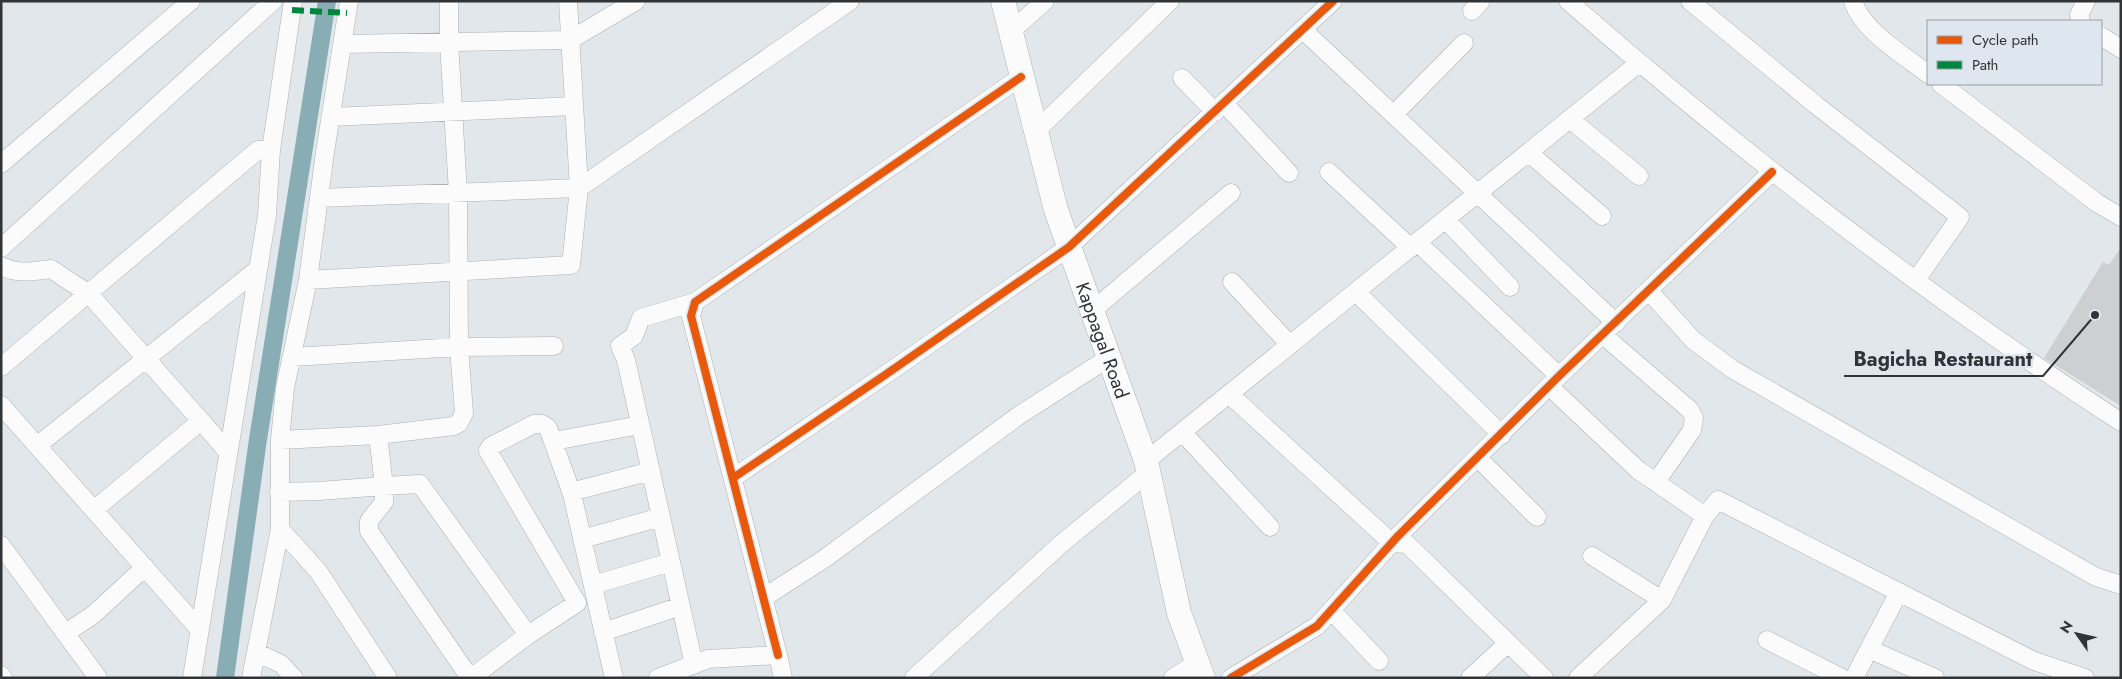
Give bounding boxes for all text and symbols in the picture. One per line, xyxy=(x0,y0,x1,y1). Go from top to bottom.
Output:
legend xyxy=(1927,20,2102,85)
text: Cycle path xyxy=(1972,29,2039,51)
text: Path xyxy=(1972,54,1998,76)
street label: Kappagal Road xyxy=(1069,279,1135,402)
callout: Bagicha Restaurant xyxy=(1844,341,2043,376)
text: Bagicha Restaurant xyxy=(1854,345,2033,374)
north arrow xyxy=(2052,609,2102,659)
text: N xyxy=(2055,617,2078,637)

